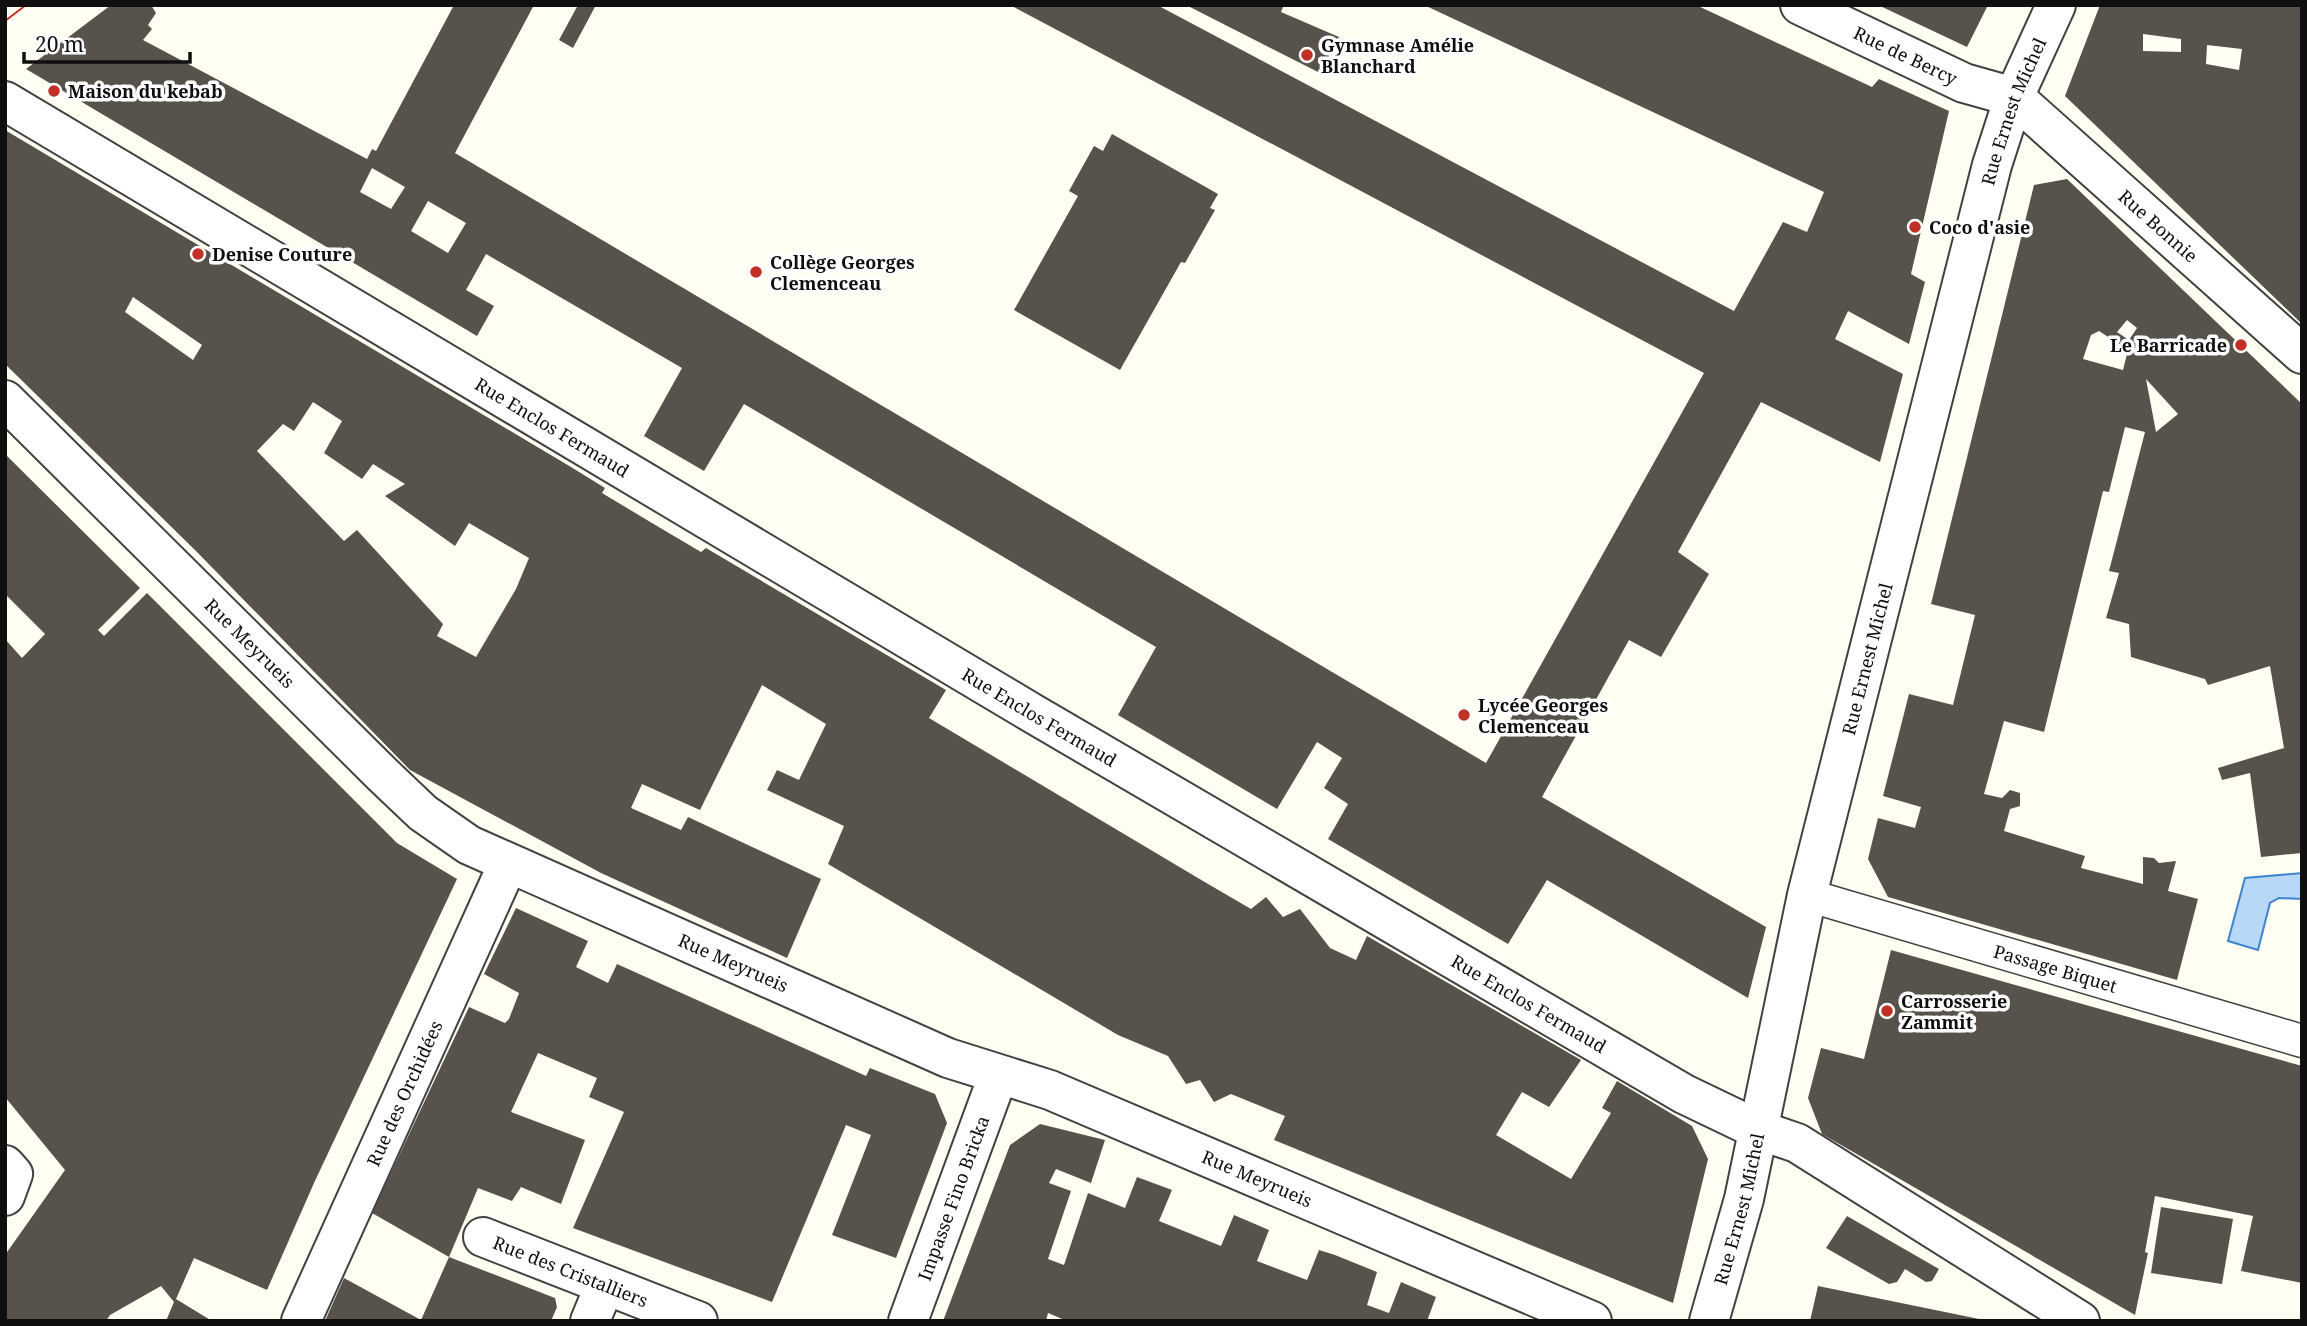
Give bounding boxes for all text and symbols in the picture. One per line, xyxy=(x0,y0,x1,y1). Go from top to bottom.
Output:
street label: Rue de Bercy xyxy=(1850,20,1962,90)
scale bar xyxy=(24,21,191,65)
text: 20 m xyxy=(35,30,84,58)
place label: Gymnase Amélie Blanchard xyxy=(1321,33,1474,78)
street label: Rue Ernest Michel xyxy=(1975,33,2052,188)
marker: Gymnase Amélie Blanchard xyxy=(1299,47,1315,63)
place label: Maison du kebab xyxy=(68,79,223,103)
marker: Maison du kebab xyxy=(46,83,62,99)
street label: Rue Bonnie xyxy=(2114,184,2203,268)
place label: Coco d'asie xyxy=(1929,215,2030,239)
marker: Coco d'asie xyxy=(1907,219,1923,235)
place label: Denise Couture xyxy=(212,242,352,266)
marker: Denise Couture xyxy=(190,246,206,262)
place label: Collège Georges Clemenceau xyxy=(770,250,915,295)
marker: Collège Georges Clemenceau xyxy=(748,264,764,280)
place label: Le Barricade xyxy=(2110,333,2227,357)
marker: Le Barricade xyxy=(2233,337,2249,353)
street label: Rue Enclos Fermaud xyxy=(471,372,634,482)
street label: Rue Ernest Michel xyxy=(1836,580,1898,737)
street label: Rue Meyrueis xyxy=(200,593,300,693)
street label: Rue Enclos Fermaud xyxy=(958,662,1121,772)
place label: Lycée Georges Clemenceau xyxy=(1478,693,1608,738)
marker: Lycée Georges Clemenceau xyxy=(1456,707,1472,723)
street label: Rue Meyrueis xyxy=(675,928,792,997)
street label: Passage Biquet xyxy=(1991,939,2120,998)
street label: Rue Enclos Fermaud xyxy=(1447,949,1611,1058)
place label: Carrosserie Zammit xyxy=(1901,989,2007,1034)
marker: Carrosserie Zammit xyxy=(1879,1003,1895,1019)
street label: Rue des Orchidées xyxy=(361,1017,448,1170)
street label: Impasse Fino Bricka xyxy=(912,1112,994,1284)
street label: Rue Ernest Michel xyxy=(1708,1131,1769,1288)
street label: Rue Meyrueis xyxy=(1198,1144,1316,1212)
street label: Rue des Cristalliers xyxy=(490,1230,651,1312)

